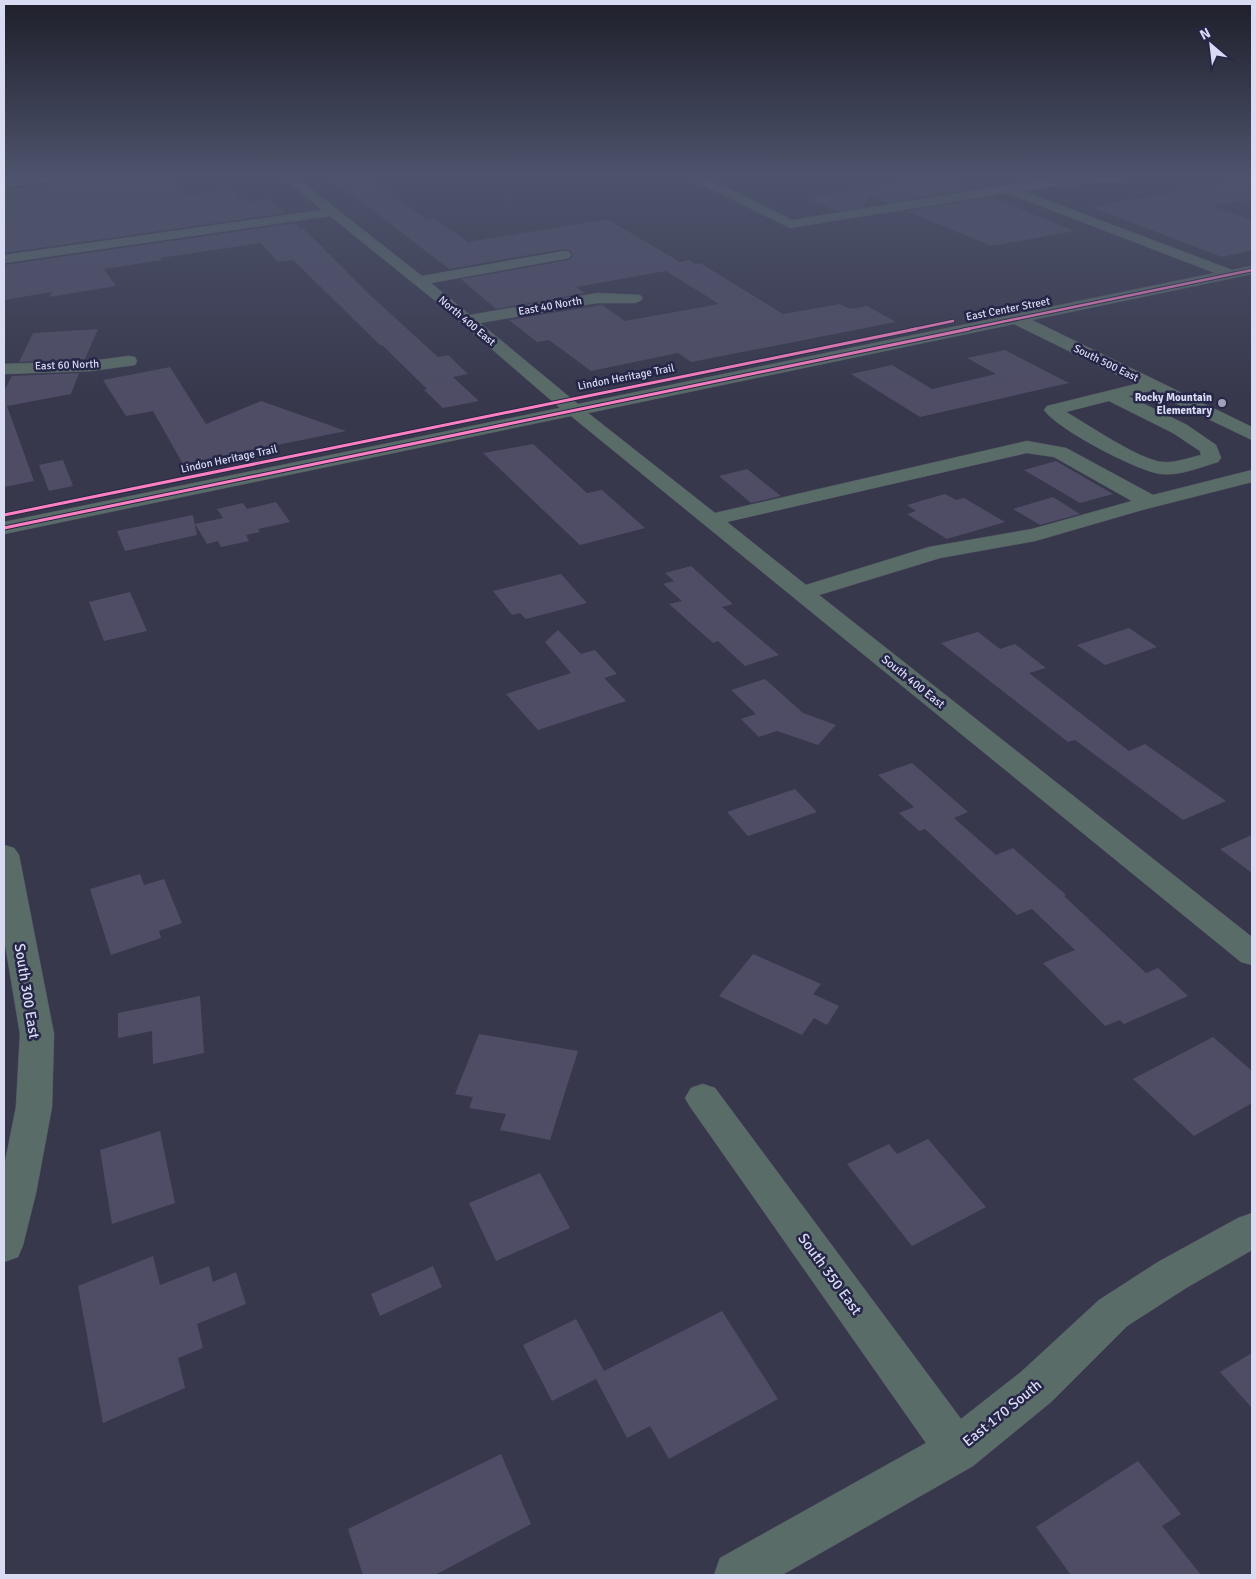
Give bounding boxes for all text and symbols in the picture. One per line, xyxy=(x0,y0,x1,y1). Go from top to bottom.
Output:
north arrow xyxy=(1186,20,1236,70)
text: N xyxy=(1197,24,1213,44)
street label: North 400 East xyxy=(436,293,498,349)
street label: East 40 North xyxy=(517,294,583,318)
street label: East Center Street xyxy=(965,294,1051,324)
street label: South 500 East xyxy=(1071,342,1141,384)
street label: East 60 North xyxy=(35,357,99,373)
street label: Lindon Heritage Trail xyxy=(576,361,676,393)
place label: Rocky Mountain Elementary xyxy=(1135,391,1213,417)
marker: Rocky Mountain Elementary xyxy=(1216,397,1228,409)
street label: Lindon Heritage Trail xyxy=(180,442,278,476)
street label: South 400 East xyxy=(878,652,948,712)
street label: South 300 East xyxy=(11,942,43,1040)
street label: South 350 East xyxy=(794,1230,866,1318)
street label: East 170 South xyxy=(959,1376,1045,1450)

